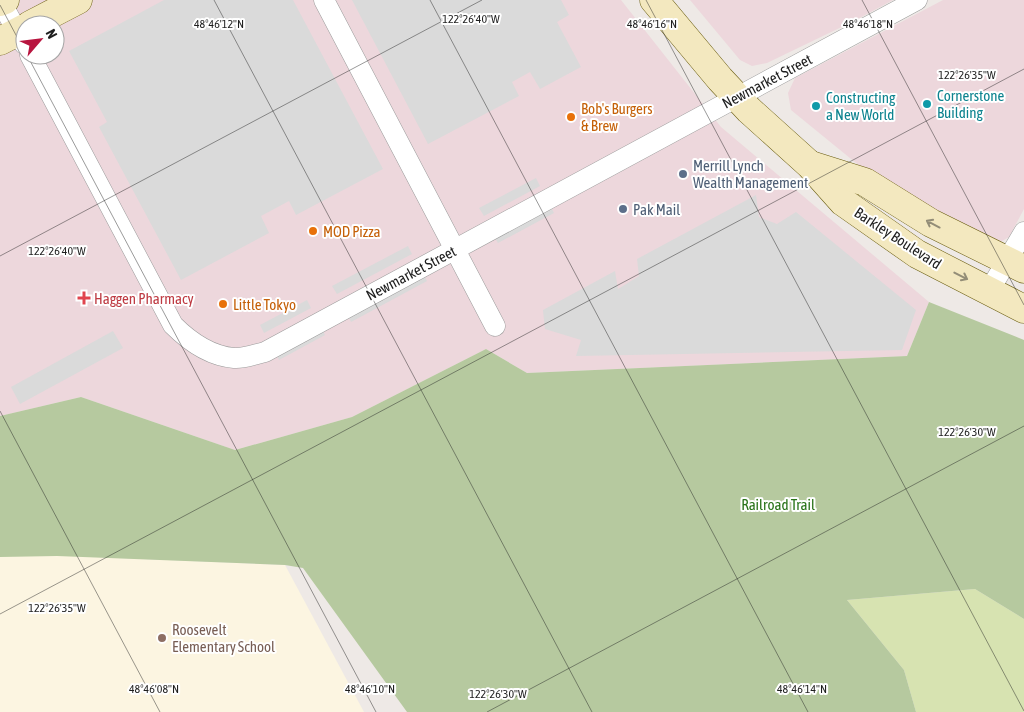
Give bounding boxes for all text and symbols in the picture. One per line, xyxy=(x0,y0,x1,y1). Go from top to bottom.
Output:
text: 122°26'40"W xyxy=(442,12,500,26)
north arrow xyxy=(15,15,65,65)
text: 48°46'12"N xyxy=(194,17,244,31)
text: 48°46'16"N xyxy=(627,17,677,31)
text: 48°46'18"N xyxy=(843,17,893,31)
text: N xyxy=(42,26,60,41)
street label: Newmarket Street xyxy=(719,50,815,112)
text: 122°26'35"W xyxy=(938,68,996,82)
place label: Cornerstone Building xyxy=(937,87,1005,121)
place label: Constructing a New World xyxy=(826,89,896,123)
marker: Cornerstone Building xyxy=(921,98,933,110)
place label: Bob's Burgers & Brew xyxy=(581,100,653,134)
marker: Constructing a New World xyxy=(810,100,822,112)
marker: Bob's Burgers & Brew xyxy=(565,111,577,123)
place label: Merrill Lynch Wealth Management xyxy=(693,157,808,191)
marker: Merrill Lynch Wealth Management xyxy=(677,168,689,180)
place label: Pak Mail xyxy=(633,201,680,218)
marker: Pak Mail xyxy=(617,203,629,215)
street label: Barkley Boulevard xyxy=(851,204,945,272)
one-way arrow xyxy=(926,219,941,229)
place label: MOD Pizza xyxy=(323,223,381,240)
marker: MOD Pizza xyxy=(307,225,319,237)
street label: Newmarket Street xyxy=(363,242,459,304)
text: 122°26'40"W xyxy=(28,244,86,258)
one-way arrow xyxy=(953,272,968,281)
place label: Haggen Pharmacy xyxy=(94,290,194,307)
marker: Haggen Pharmacy xyxy=(78,292,90,304)
place label: Little Tokyo xyxy=(233,296,296,313)
marker: Little Tokyo xyxy=(217,298,229,310)
text: 122°26'30"W xyxy=(938,425,996,439)
park label: Railroad Trail xyxy=(741,496,815,513)
text: 122°26'35"W xyxy=(28,601,86,615)
place label: Roosevelt Elementary School xyxy=(172,621,275,655)
marker: Roosevelt Elementary School xyxy=(156,632,168,644)
text: 48°46'08"N xyxy=(129,682,179,696)
text: 48°46'10"N xyxy=(345,682,395,696)
text: 48°46'14"N xyxy=(777,682,827,696)
text: 122°26'30"W xyxy=(469,687,527,701)

